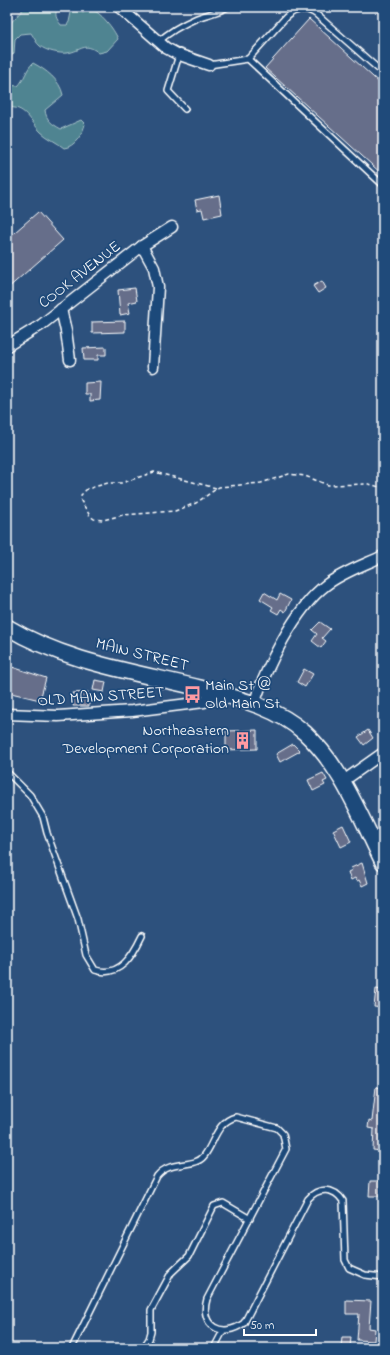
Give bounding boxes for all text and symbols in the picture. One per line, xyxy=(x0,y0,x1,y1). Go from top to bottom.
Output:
street label: COOK AVENUE xyxy=(34,235,126,315)
street label: MAIN STREET xyxy=(93,632,191,678)
place label: Main St @ Old Main St xyxy=(205,674,281,716)
street label: OLD MAIN STREET xyxy=(37,681,165,713)
bus stop icon: Main St @ Old Main St xyxy=(182,685,202,705)
place label: Northeastern Development Corporation xyxy=(62,719,229,761)
building icon: Northeastern Development Corporation xyxy=(232,730,252,750)
scale bar xyxy=(244,1311,316,1337)
text: 50 m xyxy=(250,1317,274,1335)

